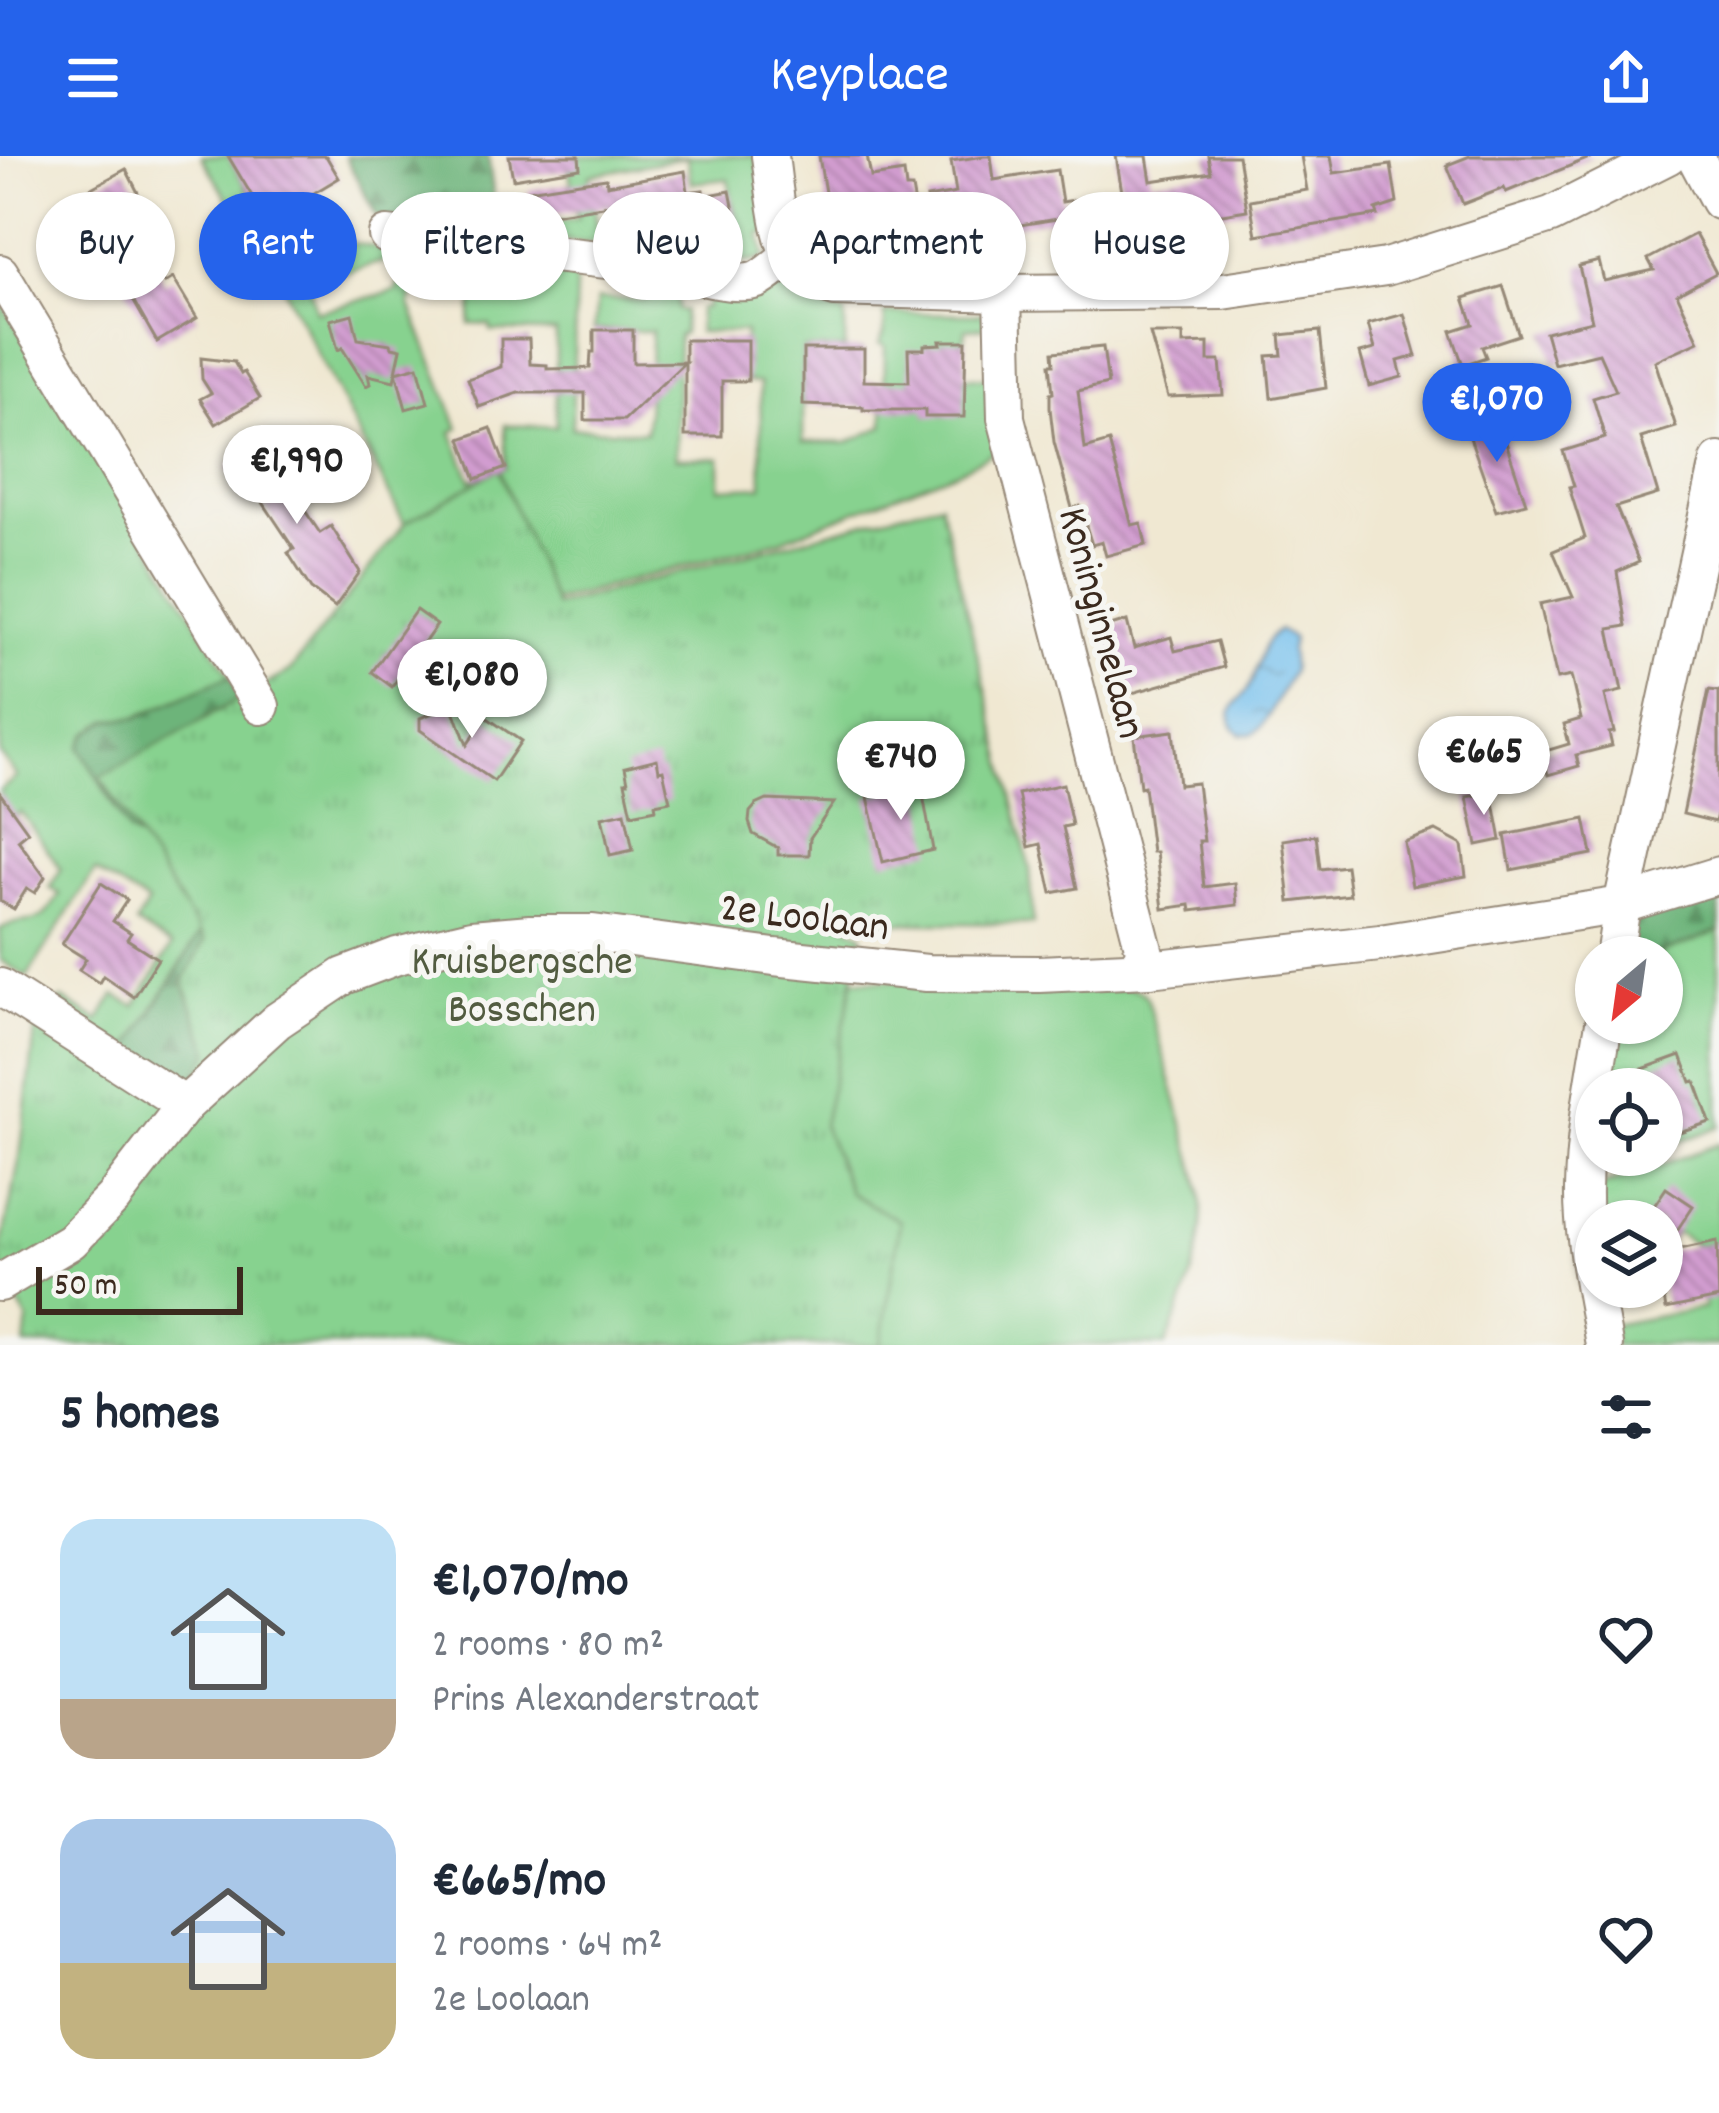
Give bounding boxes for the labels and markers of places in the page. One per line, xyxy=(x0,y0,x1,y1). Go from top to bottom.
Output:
pin: €1,070 xyxy=(1399,363,1595,465)
pin: €1,990 xyxy=(199,425,395,527)
pin: €1,080 xyxy=(374,639,570,741)
pin: €665 xyxy=(1413,716,1555,818)
pin: €740 xyxy=(830,721,972,823)

